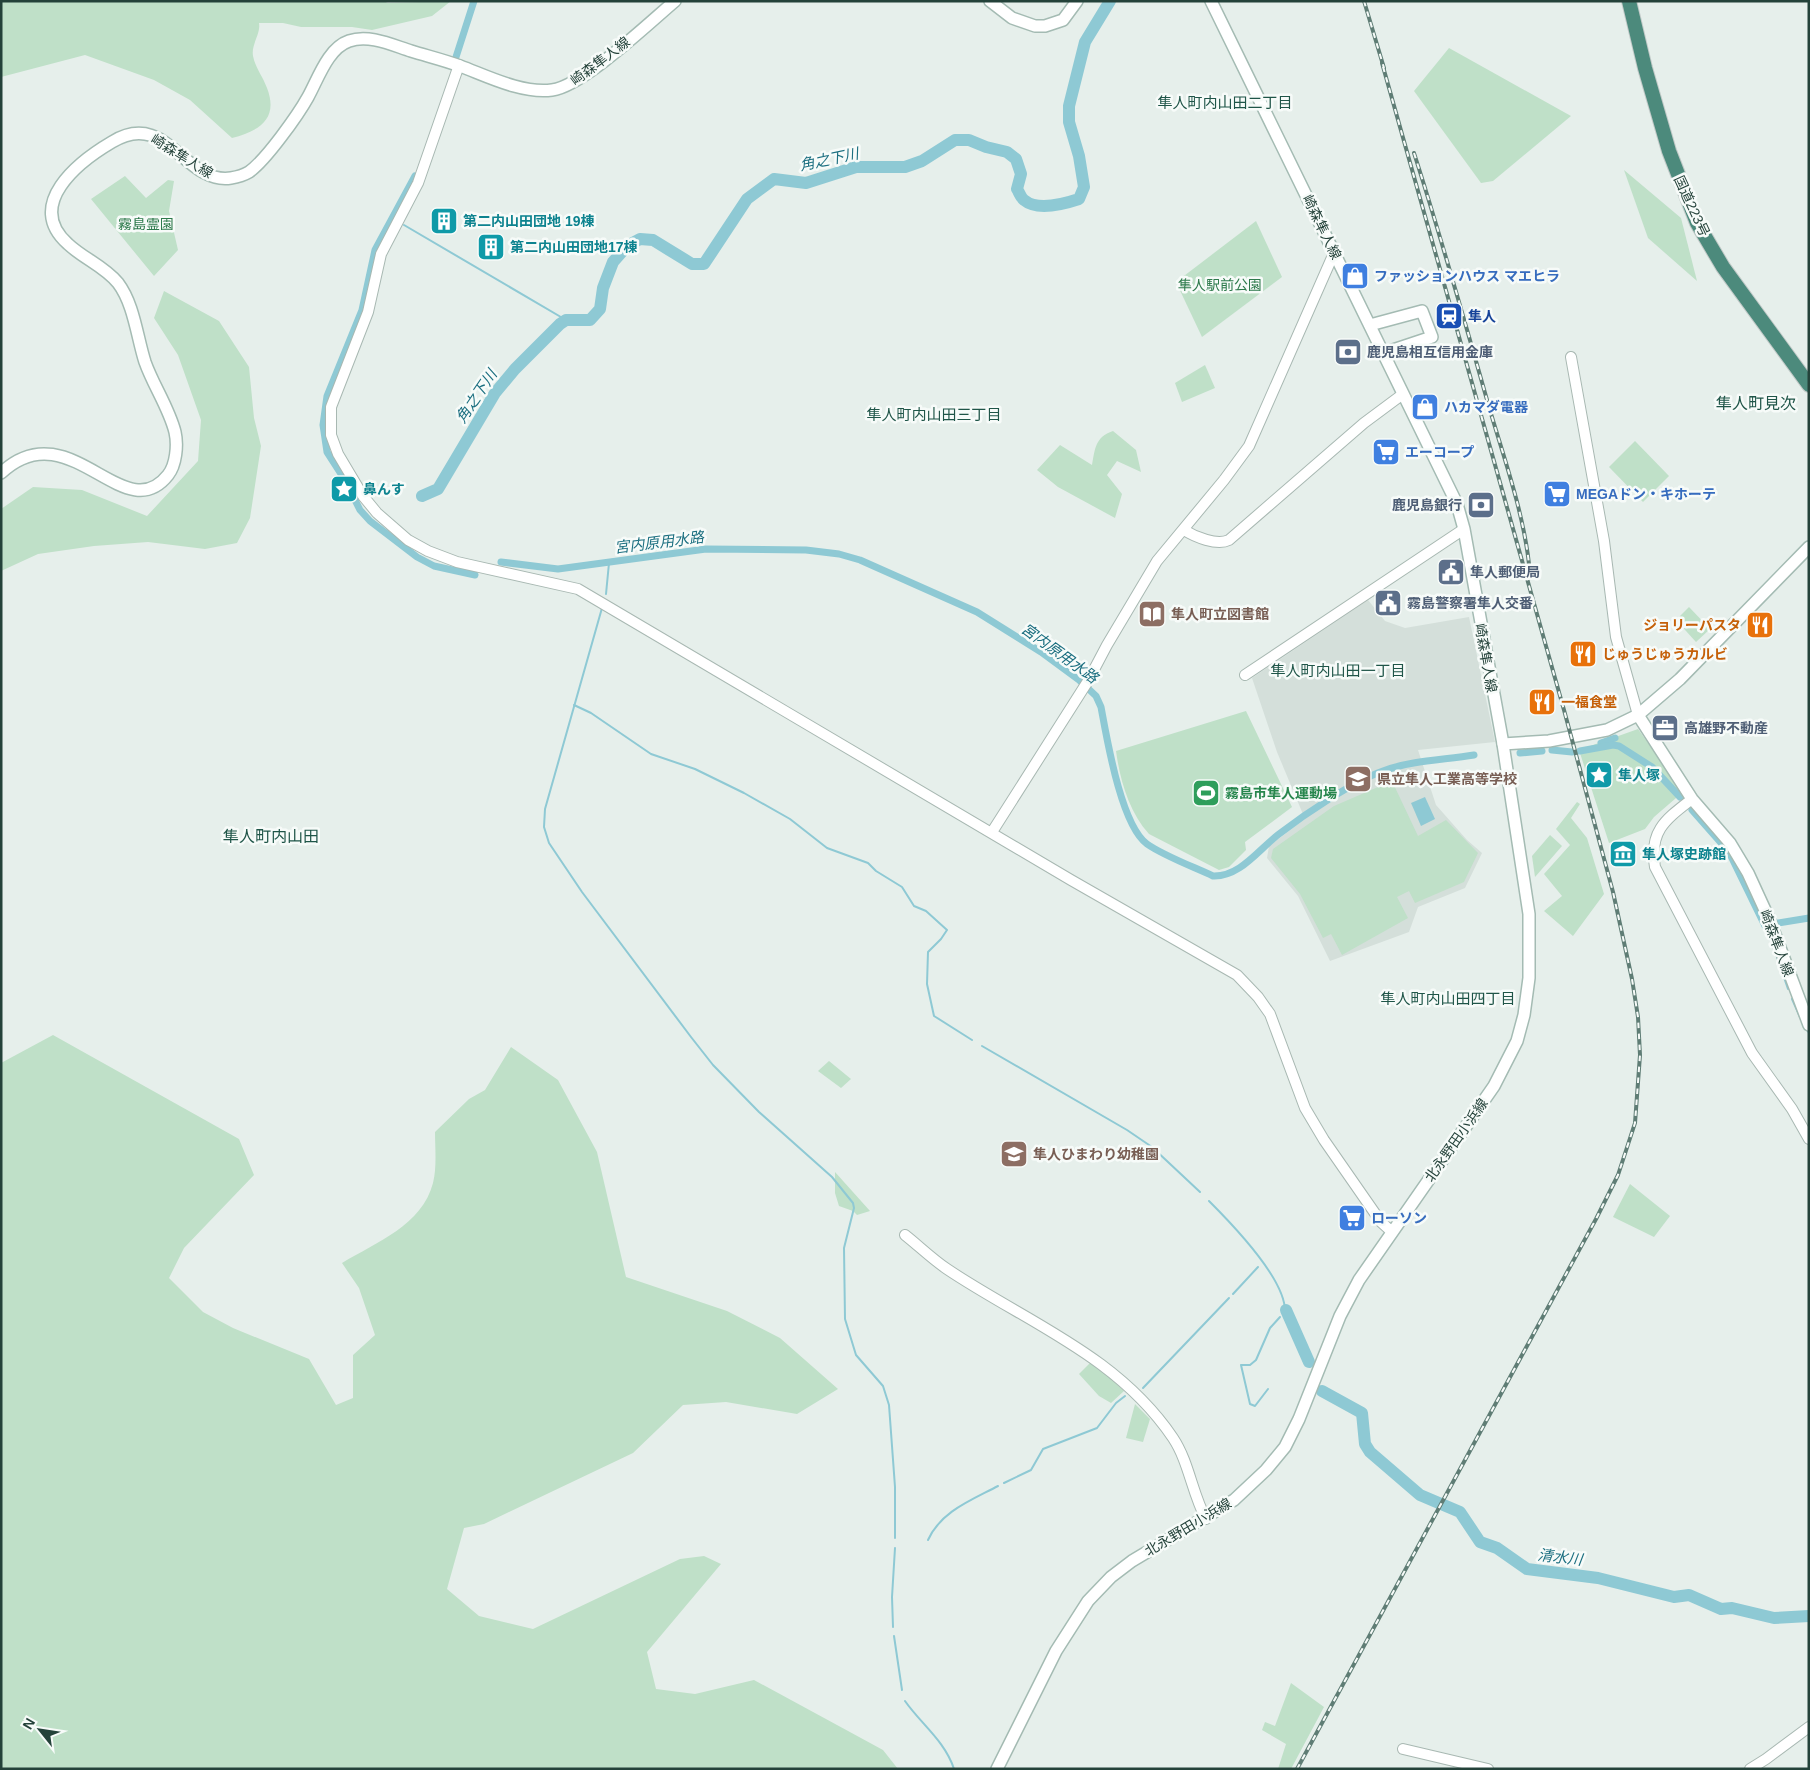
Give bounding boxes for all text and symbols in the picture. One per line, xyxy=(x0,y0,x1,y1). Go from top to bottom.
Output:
street label: 崎森隼人線 xyxy=(567,34,633,88)
district label: 隼人町内山田二丁目 xyxy=(1157,94,1293,111)
street label: 崎森隼人線 xyxy=(148,131,216,181)
water label: 角之下川 xyxy=(798,144,862,174)
street label: 国道223号 xyxy=(1671,173,1713,239)
street label: 崎森隼人線 xyxy=(1299,192,1345,262)
building icon: 第二内山田団地 19棟 xyxy=(429,206,459,236)
place label: 第二内山田団地 19棟 xyxy=(463,213,594,229)
park label: 霧島霊園 xyxy=(118,216,174,232)
building icon: 第二内山田団地17棟 xyxy=(476,232,506,262)
place label: 第二内山田団地17棟 xyxy=(510,239,638,255)
shop icon: ファッションハウス マエヒラ xyxy=(1340,261,1370,291)
place label: ファッションハウス マエヒラ xyxy=(1374,268,1560,284)
park label: 隼人駅前公園 xyxy=(1178,277,1262,293)
station icon: 隼人 xyxy=(1434,301,1464,331)
place label: 隼人 xyxy=(1468,308,1496,324)
bank icon: 鹿児島相互信用金庫 xyxy=(1333,337,1363,367)
place label: 鹿児島相互信用金庫 xyxy=(1367,344,1493,360)
water label: 角之下川 xyxy=(452,365,501,426)
shop icon: ハカマダ電器 xyxy=(1410,392,1440,422)
district label: 隼人町見次 xyxy=(1716,395,1796,412)
place label: ハカマダ電器 xyxy=(1444,399,1529,415)
district label: 隼人町内山田三丁目 xyxy=(866,406,1002,423)
supermarket icon: エーコープ xyxy=(1371,437,1401,467)
place label: エーコープ xyxy=(1405,444,1474,460)
place icon: 鼻んす xyxy=(329,474,359,504)
supermarket icon: MEGAドン・キホーテ xyxy=(1542,479,1572,509)
place label: 鼻んす xyxy=(363,481,405,497)
place label: MEGAドン・キホーテ xyxy=(1576,486,1716,502)
bank icon: 鹿児島銀行 xyxy=(1466,490,1496,520)
place label: 鹿児島銀行 xyxy=(1392,497,1462,513)
water label: 宮内原用水路 xyxy=(613,528,707,556)
public building icon: 隼人郵便局 xyxy=(1436,557,1466,587)
place label: 隼人郵便局 xyxy=(1470,564,1540,580)
public building icon: 霧島警察署隼人交番 xyxy=(1373,588,1403,618)
place label: 霧島警察署隼人交番 xyxy=(1407,595,1533,611)
library icon: 隼人町立図書館 xyxy=(1137,599,1167,629)
place label: 隼人町立図書館 xyxy=(1171,606,1269,622)
restaurant icon: ジョリーパスタ xyxy=(1745,610,1775,640)
place label: ジョリーパスタ xyxy=(1643,617,1741,633)
water label: 宮内原用水路 xyxy=(1019,620,1103,687)
street label: 崎森隼人線 xyxy=(1472,622,1500,694)
restaurant icon: じゅうじゅうカルビ xyxy=(1568,639,1598,669)
place label: じゅうじゅうカルビ xyxy=(1602,646,1728,662)
district label: 隼人町内山田一丁目 xyxy=(1270,662,1406,679)
restaurant icon: 一福食堂 xyxy=(1527,687,1557,717)
place label: 一福食堂 xyxy=(1561,694,1617,710)
office icon: 高雄野不動産 xyxy=(1650,713,1680,743)
place label: 高雄野不動産 xyxy=(1684,720,1768,736)
place icon: 隼人塚 xyxy=(1584,760,1614,790)
school or university icon: 県立隼人工業高等学校 xyxy=(1343,764,1373,794)
place label: 隼人塚 xyxy=(1618,767,1660,783)
place label: 県立隼人工業高等学校 xyxy=(1377,771,1517,787)
sports icon: 霧島市隼人運動場 xyxy=(1191,778,1221,808)
place label: 霧島市隼人運動場 xyxy=(1225,785,1337,801)
district label: 隼人町内山田 xyxy=(223,828,319,845)
museum icon: 隼人塚史跡館 xyxy=(1608,839,1638,869)
place label: 隼人塚史跡館 xyxy=(1642,846,1726,862)
street label: 崎森隼人線 xyxy=(1757,907,1797,979)
district label: 隼人町内山田四丁目 xyxy=(1380,990,1516,1007)
street label: 北永野田小浜線 xyxy=(1421,1095,1491,1185)
school or university icon: 隼人ひまわり幼稚園 xyxy=(999,1139,1029,1169)
place label: 隼人ひまわり幼稚園 xyxy=(1033,1146,1159,1162)
supermarket icon: ローソン xyxy=(1337,1203,1367,1233)
place label: ローソン xyxy=(1371,1210,1427,1226)
street label: 北永野田小浜線 xyxy=(1142,1495,1234,1559)
water label: 清水川 xyxy=(1537,1546,1585,1568)
north arrow xyxy=(15,1705,65,1755)
text: N xyxy=(19,1715,38,1732)

